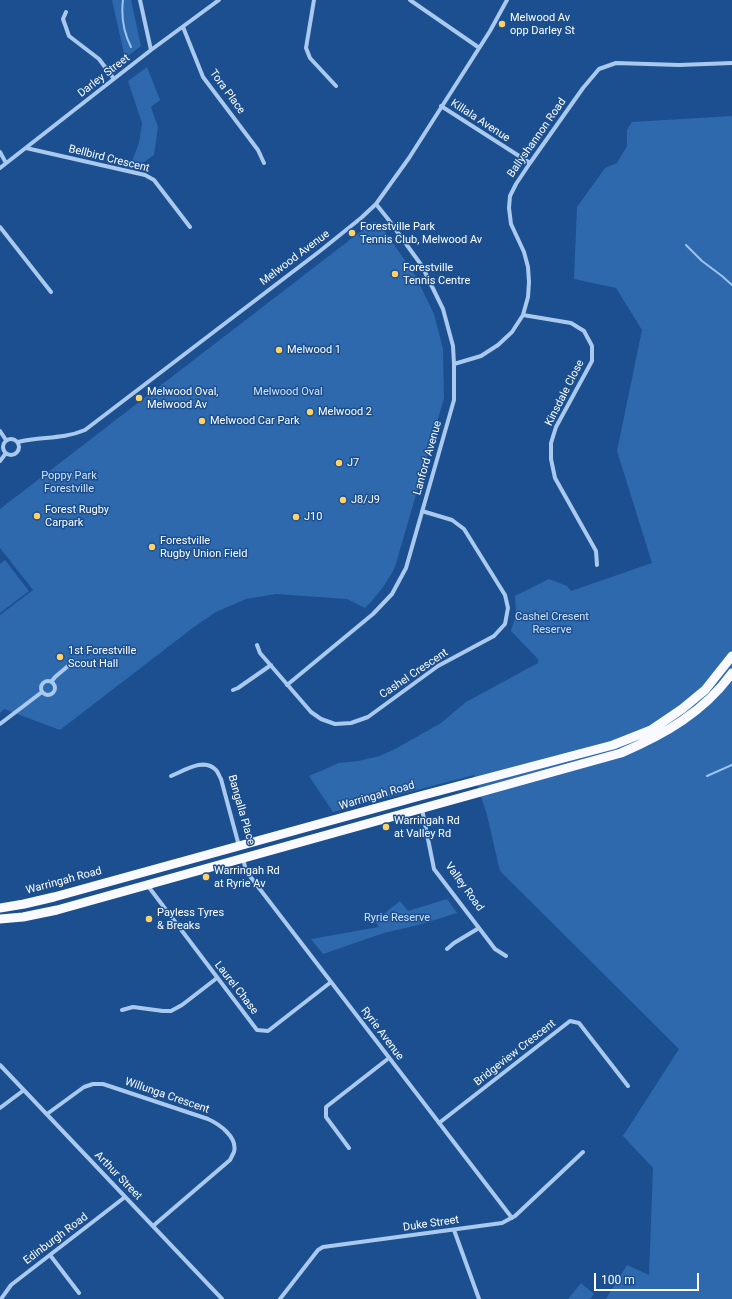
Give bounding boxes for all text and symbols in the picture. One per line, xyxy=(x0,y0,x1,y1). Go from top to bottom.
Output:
place label: Melwood Av opp Darley St xyxy=(510,11,575,37)
marker: Melwood Av opp Darley St xyxy=(497,19,507,29)
street label: Darley Street xyxy=(75,52,133,100)
street label: Tora Place xyxy=(206,67,248,117)
street label: Ballyshannon Road xyxy=(505,96,569,180)
street label: Killala Avenue xyxy=(448,97,512,145)
street label: Bellbird Crescent xyxy=(67,143,151,175)
place label: Forestville Park Tennis Club, Melwood Av xyxy=(360,220,482,246)
street label: Melwood Avenue xyxy=(258,228,332,288)
marker: Forestville Park Tennis Club, Melwood Av xyxy=(347,228,357,238)
place label: Forestville Tennis Centre xyxy=(403,261,470,287)
marker: Forestville Tennis Centre xyxy=(390,269,400,279)
place label: Melwood 1 xyxy=(287,343,341,357)
marker: Melwood 1 xyxy=(274,345,284,355)
street label: Kinsdale Close xyxy=(543,358,587,428)
place label: Melwood Oval, Melwood Av xyxy=(147,385,218,411)
park label: Melwood Oval xyxy=(253,385,323,399)
marker: Melwood Oval, Melwood Av xyxy=(134,393,144,403)
place label: Melwood 2 xyxy=(318,405,372,419)
marker: Melwood 2 xyxy=(305,407,315,417)
place label: Melwood Car Park xyxy=(210,414,300,428)
marker: Melwood Car Park xyxy=(197,416,207,426)
street label: Lanford Avenue xyxy=(411,419,445,497)
place label: J7 xyxy=(347,456,359,470)
marker: J7 xyxy=(334,458,344,468)
park label: Poppy Park Forestville xyxy=(41,469,97,495)
place label: J8/J9 xyxy=(351,493,380,507)
marker: J8/J9 xyxy=(338,495,348,505)
place label: Forest Rugby Carpark xyxy=(45,503,109,529)
place label: J10 xyxy=(304,510,322,524)
marker: Forest Rugby Carpark xyxy=(32,511,42,521)
marker: J10 xyxy=(291,512,301,522)
place label: Forestville Rugby Union Field xyxy=(160,534,247,560)
marker: Forestville Rugby Union Field xyxy=(147,542,157,552)
park label: Cashel Cresent Reserve xyxy=(515,610,589,636)
place label: 1st Forestville Scout Hall xyxy=(68,644,136,670)
street label: Cashel Crescent xyxy=(377,646,451,702)
marker: 1st Forestville Scout Hall xyxy=(55,652,65,662)
street label: Bangalla Place xyxy=(225,773,257,847)
street label: Warringah Road xyxy=(338,779,416,813)
place label: Warringah Rd at Valley Rd xyxy=(394,814,460,840)
marker: Warringah Rd at Valley Rd xyxy=(381,822,391,832)
street label: Valley Road xyxy=(442,860,486,914)
place label: Warringah Rd at Ryrie Av xyxy=(214,864,280,890)
street label: Warringah Road xyxy=(25,865,103,897)
marker: Warringah Rd at Ryrie Av xyxy=(201,872,211,882)
place label: Payless Tyres & Breaks xyxy=(157,906,224,932)
park label: Ryrie Reserve xyxy=(364,911,430,925)
marker: Payless Tyres & Breaks xyxy=(144,914,154,924)
street label: Laurel Chase xyxy=(211,959,261,1017)
street label: Ryrie Avenue xyxy=(358,1005,406,1063)
street label: Bridgeview Crescent xyxy=(472,1017,558,1089)
street label: Willunga Crescent xyxy=(123,1075,211,1117)
street label: Arthur Street xyxy=(92,1149,144,1203)
street label: Edinburgh Road xyxy=(21,1211,91,1267)
street label: Duke Street xyxy=(402,1214,460,1234)
scale bar xyxy=(596,1265,701,1291)
text: 100 m xyxy=(601,1273,635,1287)

